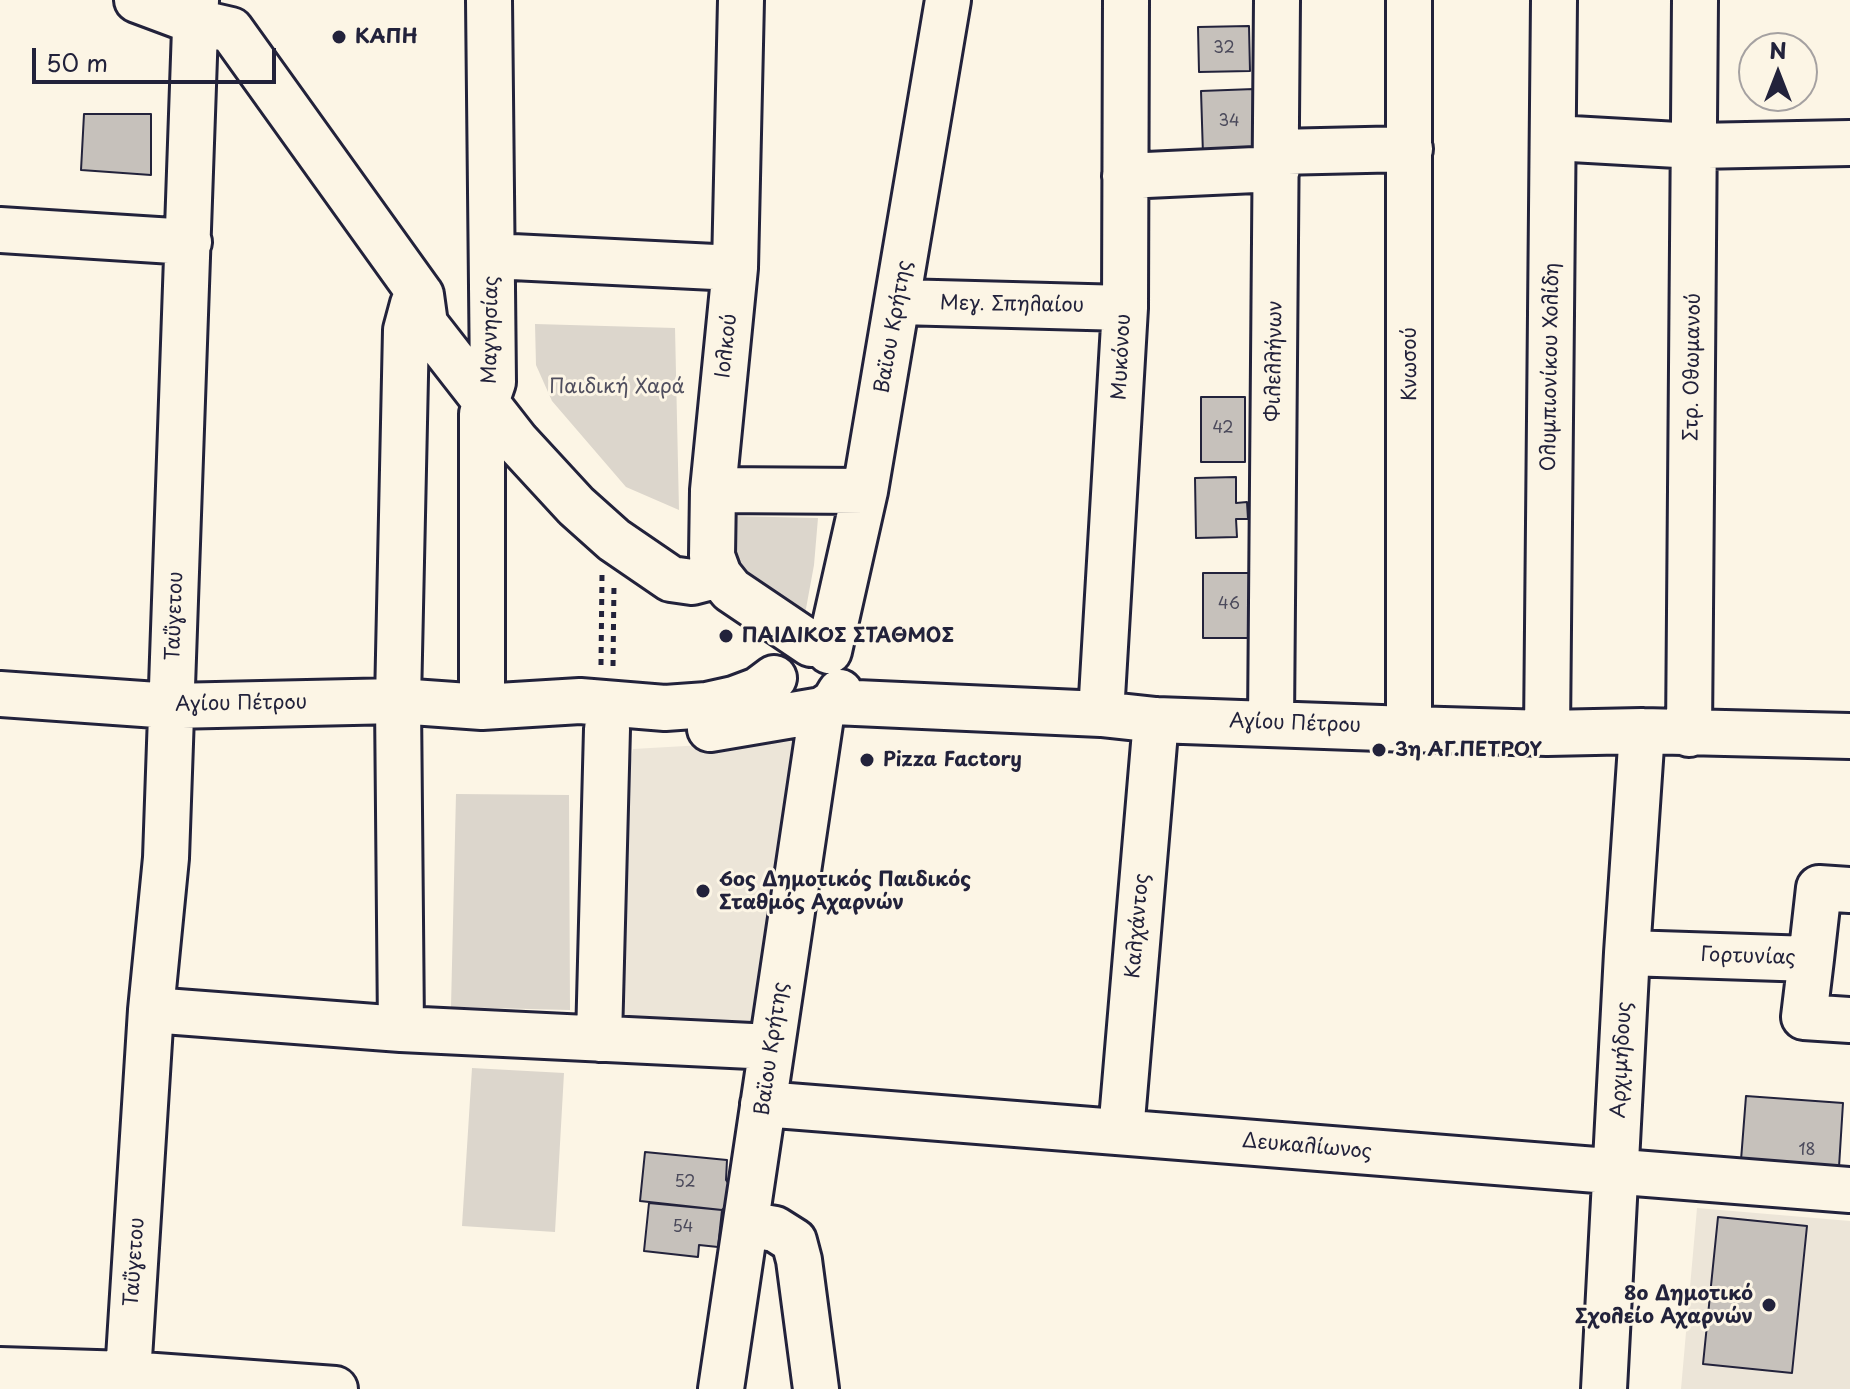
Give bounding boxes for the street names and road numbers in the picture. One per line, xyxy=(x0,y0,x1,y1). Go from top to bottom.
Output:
street label: Βαϊου Κρήτης xyxy=(870,259,918,395)
street label: Ολυμπιονίκου Χολίδη xyxy=(1537,262,1565,472)
street label: Μαγνησίας xyxy=(478,276,504,384)
street label: Μεγ. Σπηλαίου xyxy=(940,292,1084,318)
street label: Στρ. Οθωμανού xyxy=(1680,293,1706,441)
street label: Φιλελλήνων xyxy=(1262,300,1288,422)
street label: Ιολκού xyxy=(712,313,742,379)
street label: Μυκόνου xyxy=(1108,313,1136,401)
street label: Κνωσού xyxy=(1398,327,1422,401)
street label: Ταΰγετου xyxy=(161,571,189,661)
street label: Αγίου Πέτρου xyxy=(175,691,307,717)
street label: Αγίου Πέτρου xyxy=(1229,710,1361,738)
street label: Καλχάντος xyxy=(1121,872,1155,980)
street label: Γορτυνίας xyxy=(1700,943,1796,971)
street label: Βαϊου Κρήτης xyxy=(751,981,793,1117)
street label: Αρχιμήδους xyxy=(1607,1001,1637,1119)
street label: Δευκαλίωνος xyxy=(1241,1129,1373,1165)
street label: Ταΰγετου xyxy=(120,1217,150,1307)

